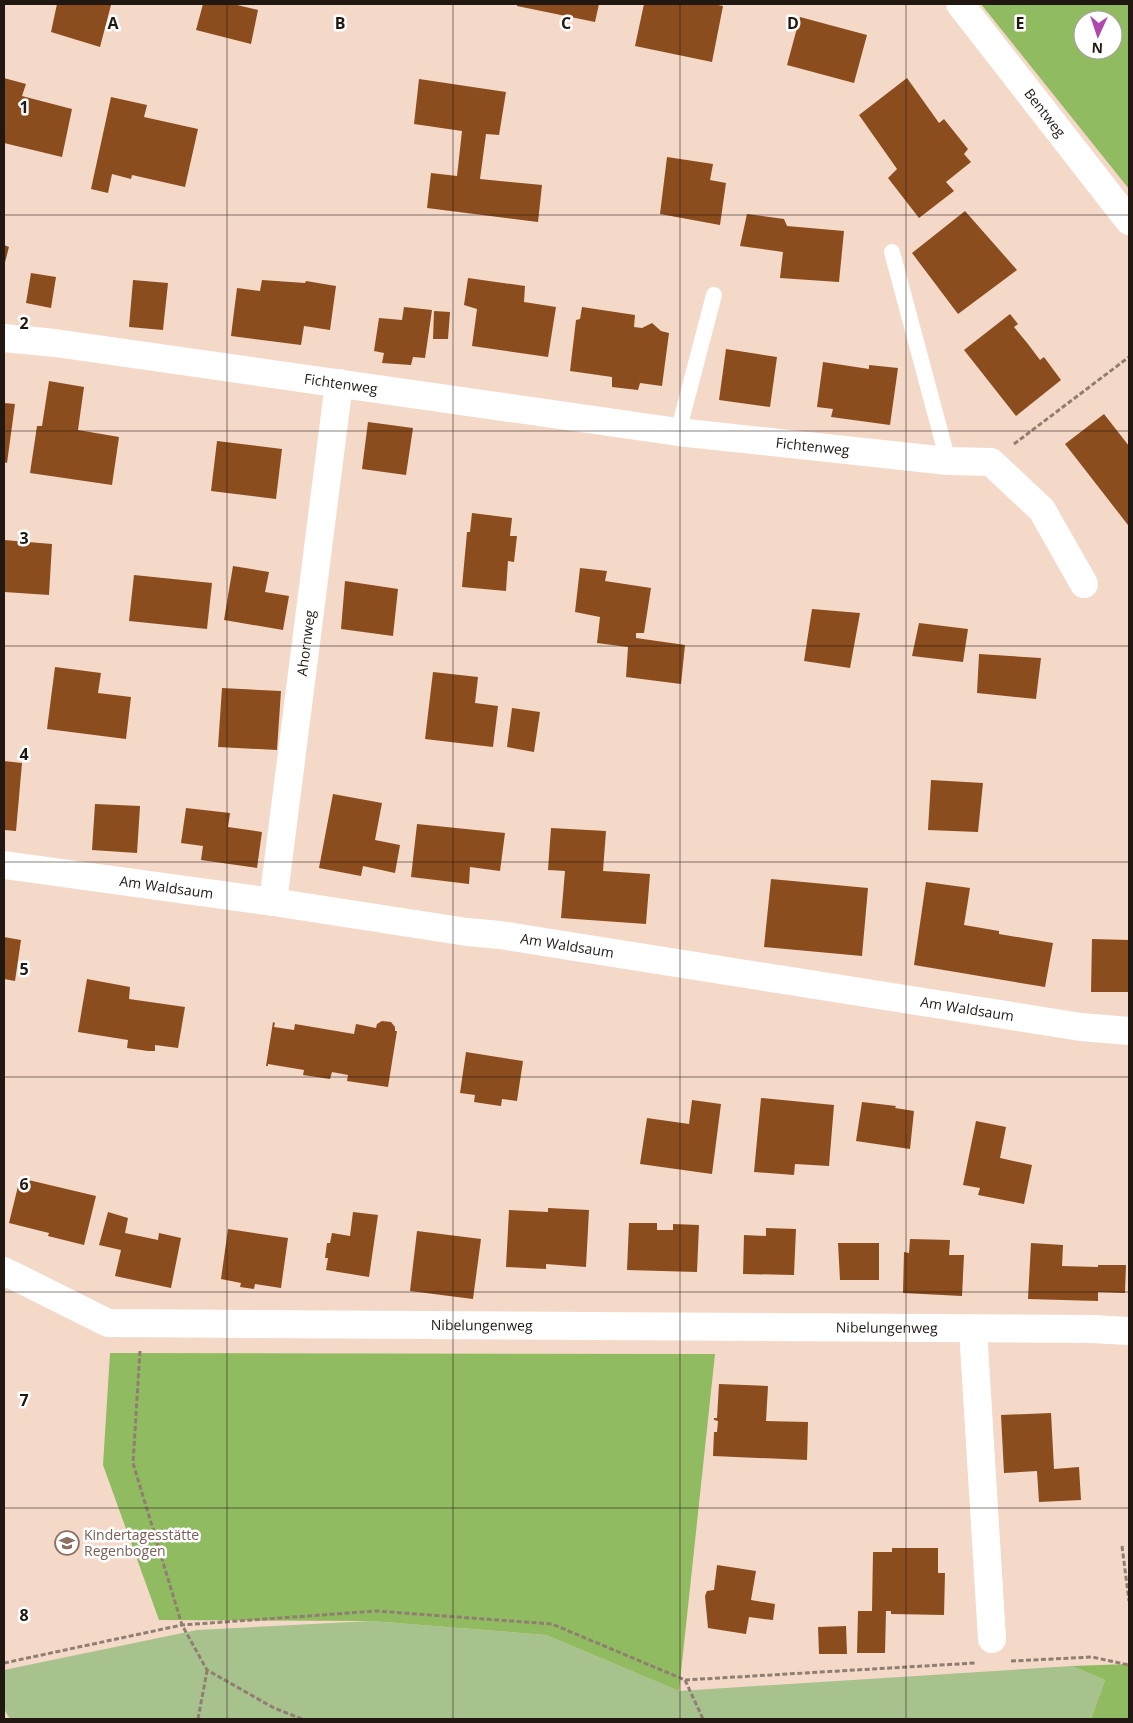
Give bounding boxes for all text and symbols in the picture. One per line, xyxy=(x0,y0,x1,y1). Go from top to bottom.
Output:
north arrow xyxy=(1073,10,1123,60)
text: A xyxy=(107,12,119,34)
text: B xyxy=(335,12,345,34)
text: C xyxy=(561,12,571,34)
text: D xyxy=(787,12,799,34)
text: E xyxy=(1016,12,1025,34)
text: N xyxy=(1091,39,1103,58)
street label: Bentweg xyxy=(1020,84,1070,141)
text: 1 xyxy=(19,96,29,118)
text: 2 xyxy=(19,312,29,334)
street label: Fichtenweg xyxy=(303,369,379,398)
street label: Fichtenweg xyxy=(775,433,851,459)
text: 3 xyxy=(19,527,29,549)
street label: Ahornweg xyxy=(292,608,319,677)
text: 4 xyxy=(19,743,29,765)
street label: Am Waldsaum xyxy=(119,871,215,903)
street label: Am Waldsaum xyxy=(519,928,615,962)
text: 5 xyxy=(19,958,29,980)
street label: Am Waldsaum xyxy=(919,992,1015,1025)
text: 6 xyxy=(19,1173,29,1195)
street label: Nibelungenweg xyxy=(431,1315,533,1335)
street label: Nibelungenweg xyxy=(836,1317,938,1337)
text: 7 xyxy=(19,1389,29,1411)
place label: Kindertagesstätte Regenbogen xyxy=(84,1525,199,1560)
school or university icon: Kindertagesstätte Regenbogen xyxy=(54,1530,80,1556)
text: 8 xyxy=(19,1604,29,1626)

